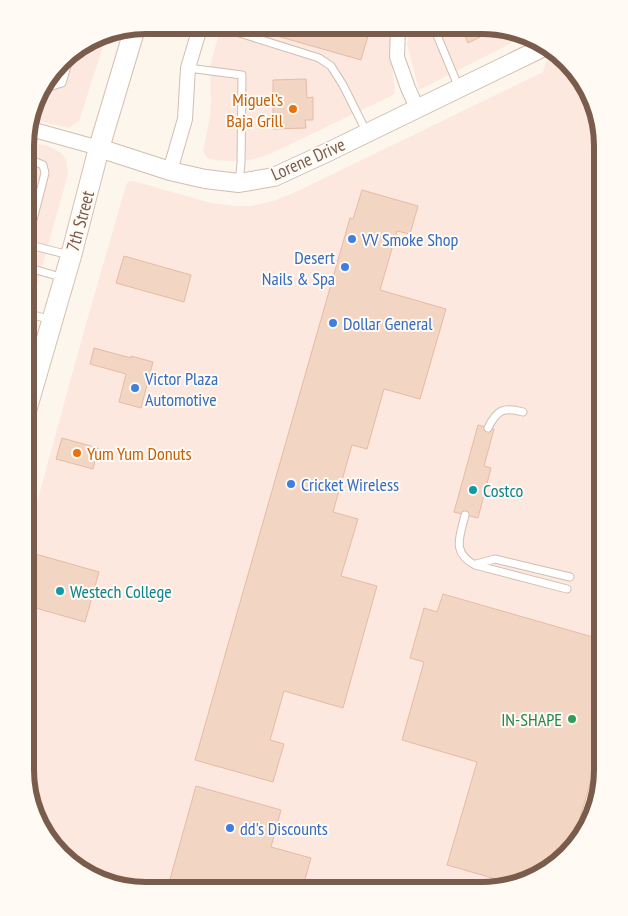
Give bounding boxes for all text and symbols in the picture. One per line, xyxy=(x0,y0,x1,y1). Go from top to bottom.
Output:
place label: Miguel’s Baja Grill xyxy=(226,88,284,132)
marker: Miguel’s Baja Grill xyxy=(287,103,299,115)
street label: Lorene Drive xyxy=(267,132,349,186)
street label: 7th Street xyxy=(61,188,99,254)
place label: VV Smoke Shop xyxy=(361,228,459,251)
marker: VV Smoke Shop xyxy=(346,233,358,245)
place label: Desert Nails & Spa xyxy=(262,246,335,290)
marker: Desert Nails & Spa xyxy=(339,261,351,273)
place label: Dollar General xyxy=(343,312,433,335)
marker: Dollar General xyxy=(327,317,339,329)
place label: Victor Plaza Automotive xyxy=(144,367,218,411)
marker: Victor Plaza Automotive xyxy=(129,382,141,394)
place label: Yum Yum Donuts xyxy=(87,442,192,465)
marker: Yum Yum Donuts xyxy=(71,447,83,459)
place label: Cricket Wireless xyxy=(301,473,399,496)
marker: Cricket Wireless xyxy=(285,478,297,490)
place label: Costco xyxy=(483,479,524,502)
marker: Costco xyxy=(467,484,479,496)
place label: Westech College xyxy=(70,580,172,603)
marker: Westech College xyxy=(54,585,66,597)
place label: IN-SHAPE xyxy=(501,708,562,731)
marker: IN-SHAPE xyxy=(566,713,578,725)
place label: dd's Discounts xyxy=(240,817,328,840)
marker: dd's Discounts xyxy=(224,822,236,834)

